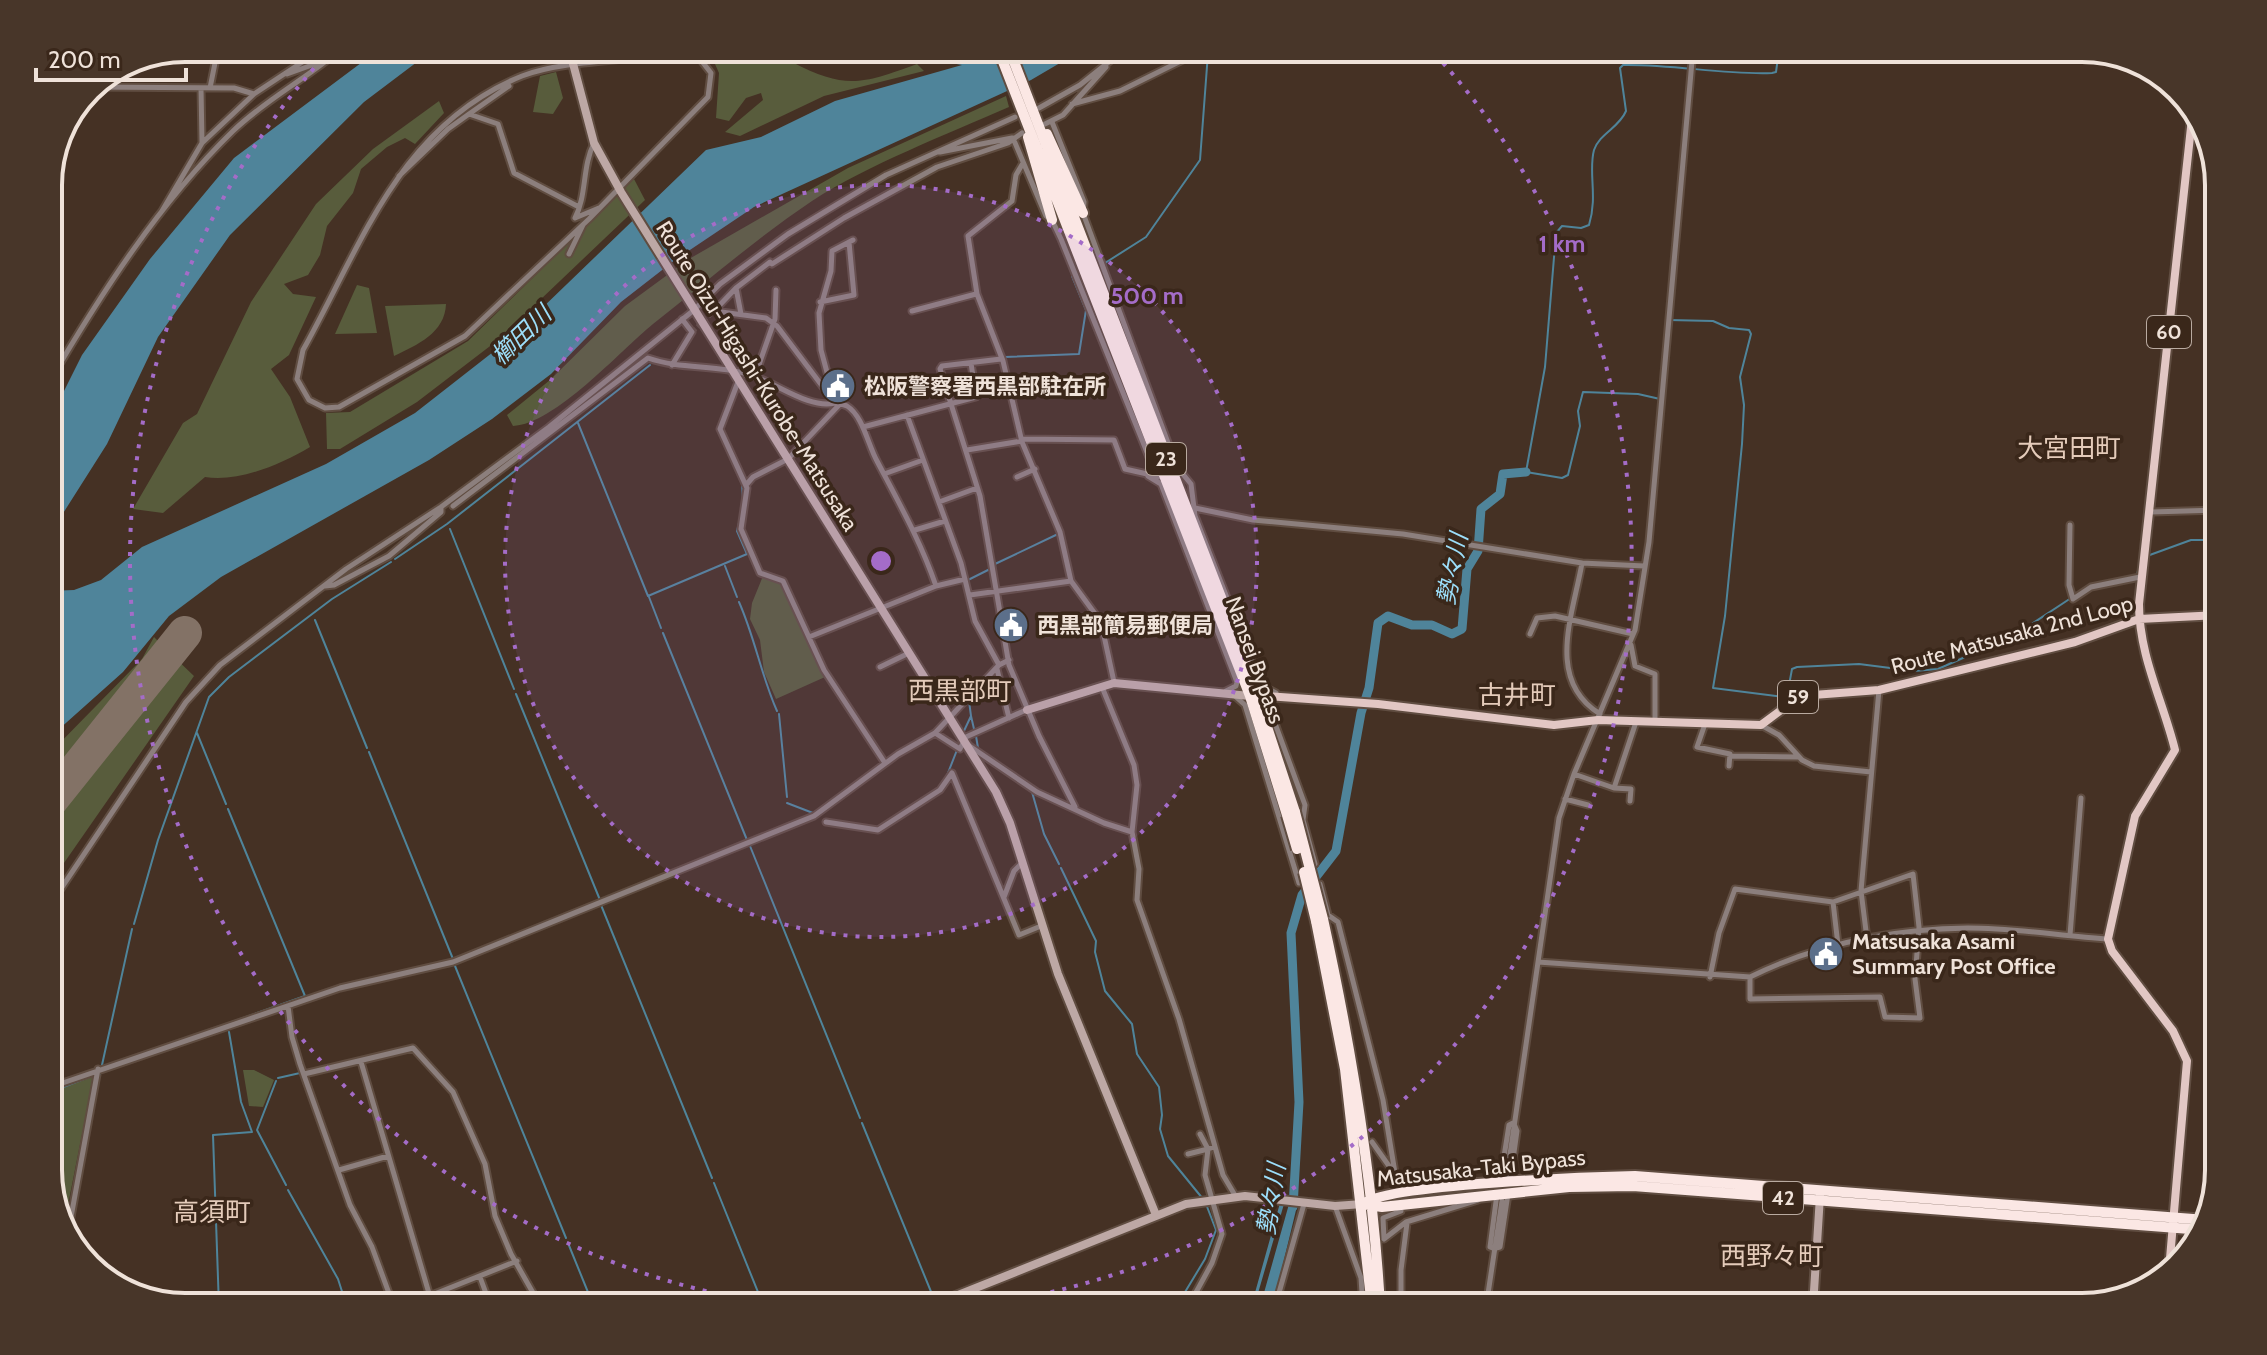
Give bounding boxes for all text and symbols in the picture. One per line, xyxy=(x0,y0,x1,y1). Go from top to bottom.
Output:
scale bar xyxy=(36,32,186,82)
text: 200 m xyxy=(48,45,121,74)
street label: Route Oizu-Higashi-Kurobe-Matsusaka xyxy=(650,216,864,536)
text: 1 km xyxy=(1539,229,1585,258)
text: 500 m xyxy=(1110,281,1184,310)
water label: 櫛田川 xyxy=(485,297,559,370)
road number: 60 xyxy=(2147,316,2191,348)
public building icon: 松阪警察署西黒部駐在所 xyxy=(819,367,857,405)
place label: 松阪警察署西黒部駐在所 xyxy=(864,373,1106,400)
district label: 大宮田町 xyxy=(2017,432,2121,464)
road number: 23 xyxy=(1146,443,1186,475)
water label: 勢々川 xyxy=(1431,528,1474,607)
centre of rings xyxy=(867,547,895,575)
street label: Route Matsusaka 2nd Loop xyxy=(1888,590,2136,680)
street label: Nansei Bypass xyxy=(1220,593,1290,727)
public building icon: 西黒部簡易郵便局 xyxy=(992,606,1030,644)
place label: 西黒部簡易郵便局 xyxy=(1037,612,1213,639)
district label: 西黒部町 xyxy=(908,675,1012,707)
district label: 古井町 xyxy=(1478,679,1556,711)
road number: 59 xyxy=(1778,681,1818,713)
place label: Matsusaka Asami Summary Post Office xyxy=(1852,928,2056,980)
public building icon: Matsusaka Asami Summary Post Office xyxy=(1807,935,1845,973)
street label: Matsusaka-Taki Bypass xyxy=(1375,1144,1587,1192)
water label: 勢々川 xyxy=(1251,1158,1291,1237)
road number: 42 xyxy=(1763,1182,1803,1214)
district label: 高須町 xyxy=(173,1196,251,1228)
district label: 西野々町 xyxy=(1720,1240,1824,1272)

